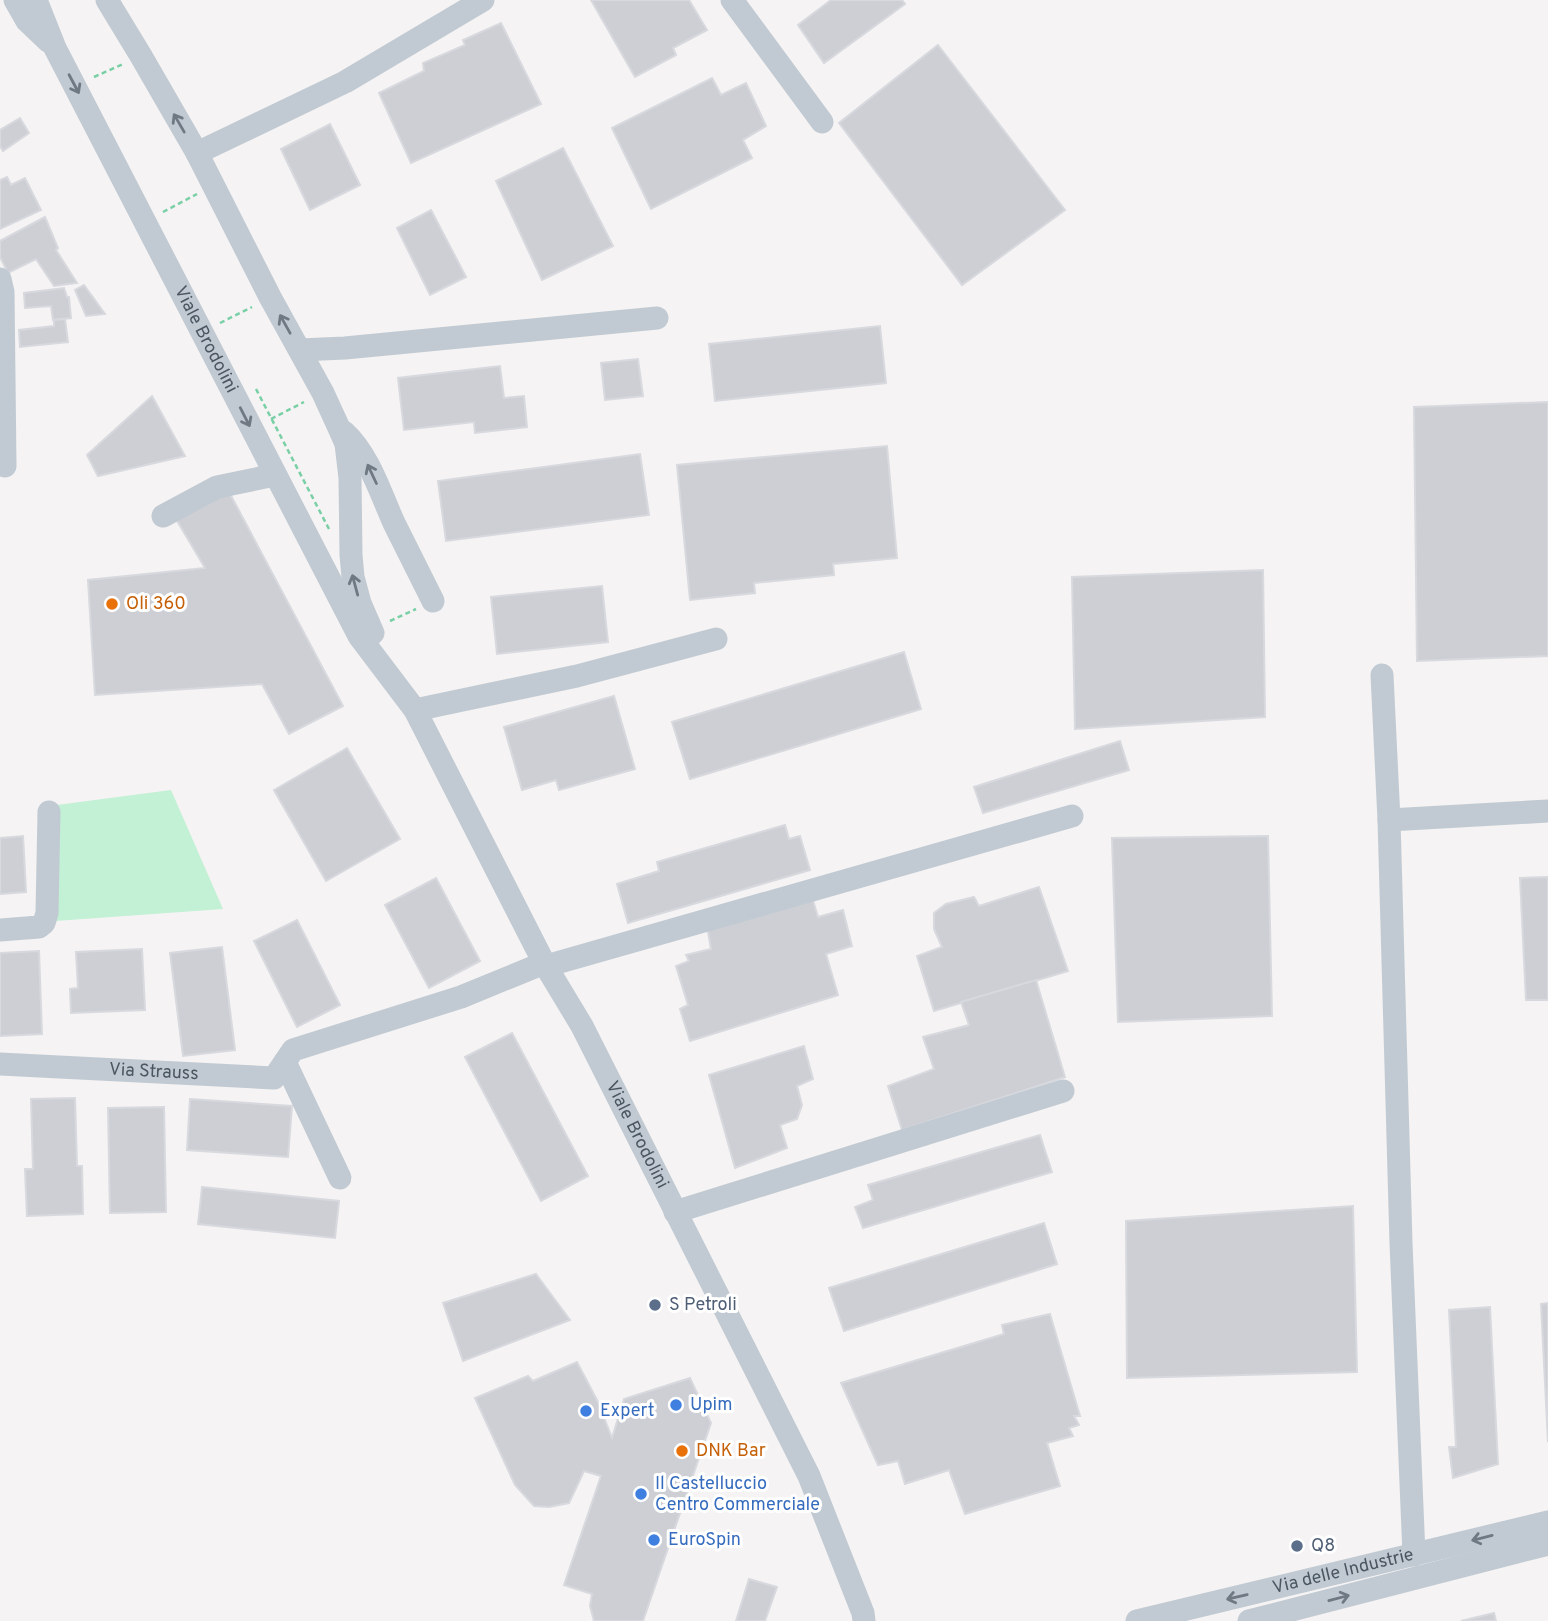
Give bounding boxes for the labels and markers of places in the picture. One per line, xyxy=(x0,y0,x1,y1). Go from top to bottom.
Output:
place label: Oli 360 xyxy=(126,593,186,616)
marker: Oli 360 xyxy=(104,596,120,612)
place label: S Petroli xyxy=(669,1294,737,1317)
marker: S Petroli xyxy=(647,1297,663,1313)
place label: Upim xyxy=(690,1394,732,1417)
marker: Upim xyxy=(668,1397,684,1413)
place label: Expert xyxy=(600,1400,655,1423)
marker: Expert xyxy=(578,1403,594,1419)
place label: DNK Bar xyxy=(696,1440,766,1463)
marker: DNK Bar xyxy=(674,1443,690,1459)
place label: Il Castelluccio Centro Commerciale xyxy=(655,1473,820,1517)
marker: Il Castelluccio Centro Commerciale xyxy=(633,1486,649,1502)
place label: EuroSpin xyxy=(668,1529,741,1552)
marker: EuroSpin xyxy=(646,1532,662,1548)
place label: Q8 xyxy=(1311,1535,1335,1558)
marker: Q8 xyxy=(1289,1538,1305,1554)

